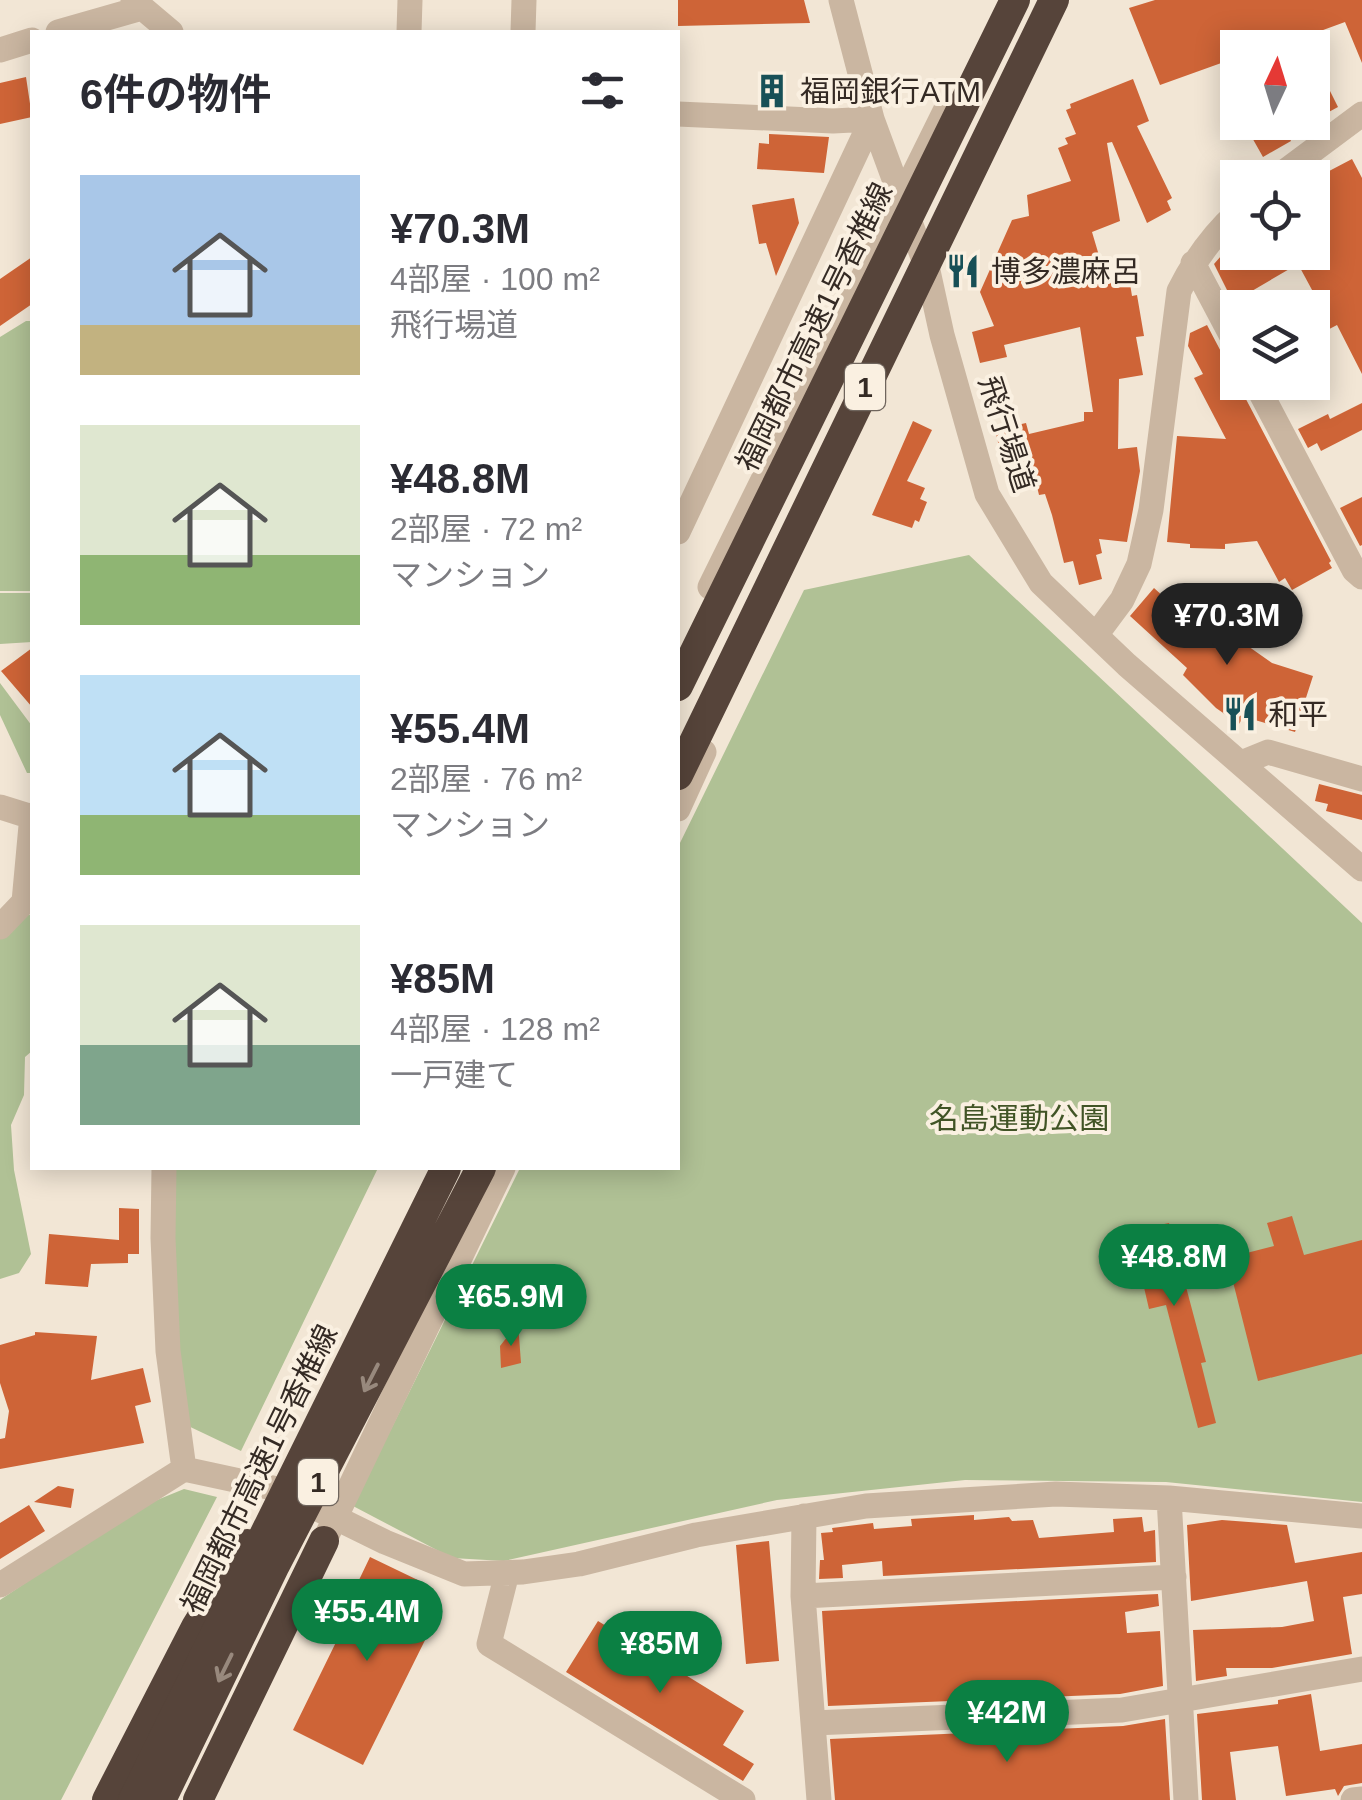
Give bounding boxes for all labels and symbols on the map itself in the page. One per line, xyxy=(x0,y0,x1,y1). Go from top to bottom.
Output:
north arrow xyxy=(1220,30,1330,140)
building icon: 福岡銀行ATM xyxy=(753,72,791,110)
place label: 福岡銀行ATM xyxy=(800,75,981,108)
street label: 福岡都市高速1号香椎線 xyxy=(728,177,900,477)
restaurant icon: 博多濃麻呂 xyxy=(944,252,982,290)
place label: 博多濃麻呂 xyxy=(991,255,1141,288)
road number: 1 xyxy=(845,364,885,410)
street label: 飛行場道 xyxy=(973,372,1041,496)
pin: ¥70.3M xyxy=(1146,583,1308,668)
restaurant icon: 和平 xyxy=(1221,695,1259,733)
place label: 和平 xyxy=(1268,698,1328,731)
park label: 名島運動公園 xyxy=(929,1102,1109,1135)
pin: ¥48.8M xyxy=(1093,1224,1255,1309)
pin: ¥65.9M xyxy=(430,1264,592,1349)
street label: 福岡都市高速1号香椎線 xyxy=(173,1319,345,1619)
one-way arrow xyxy=(361,1363,381,1393)
road number: 1 xyxy=(298,1459,338,1505)
pin: ¥55.4M xyxy=(286,1579,448,1664)
pin: ¥85M xyxy=(601,1611,719,1696)
one-way arrow xyxy=(214,1652,233,1682)
pin: ¥42M xyxy=(948,1680,1066,1765)

